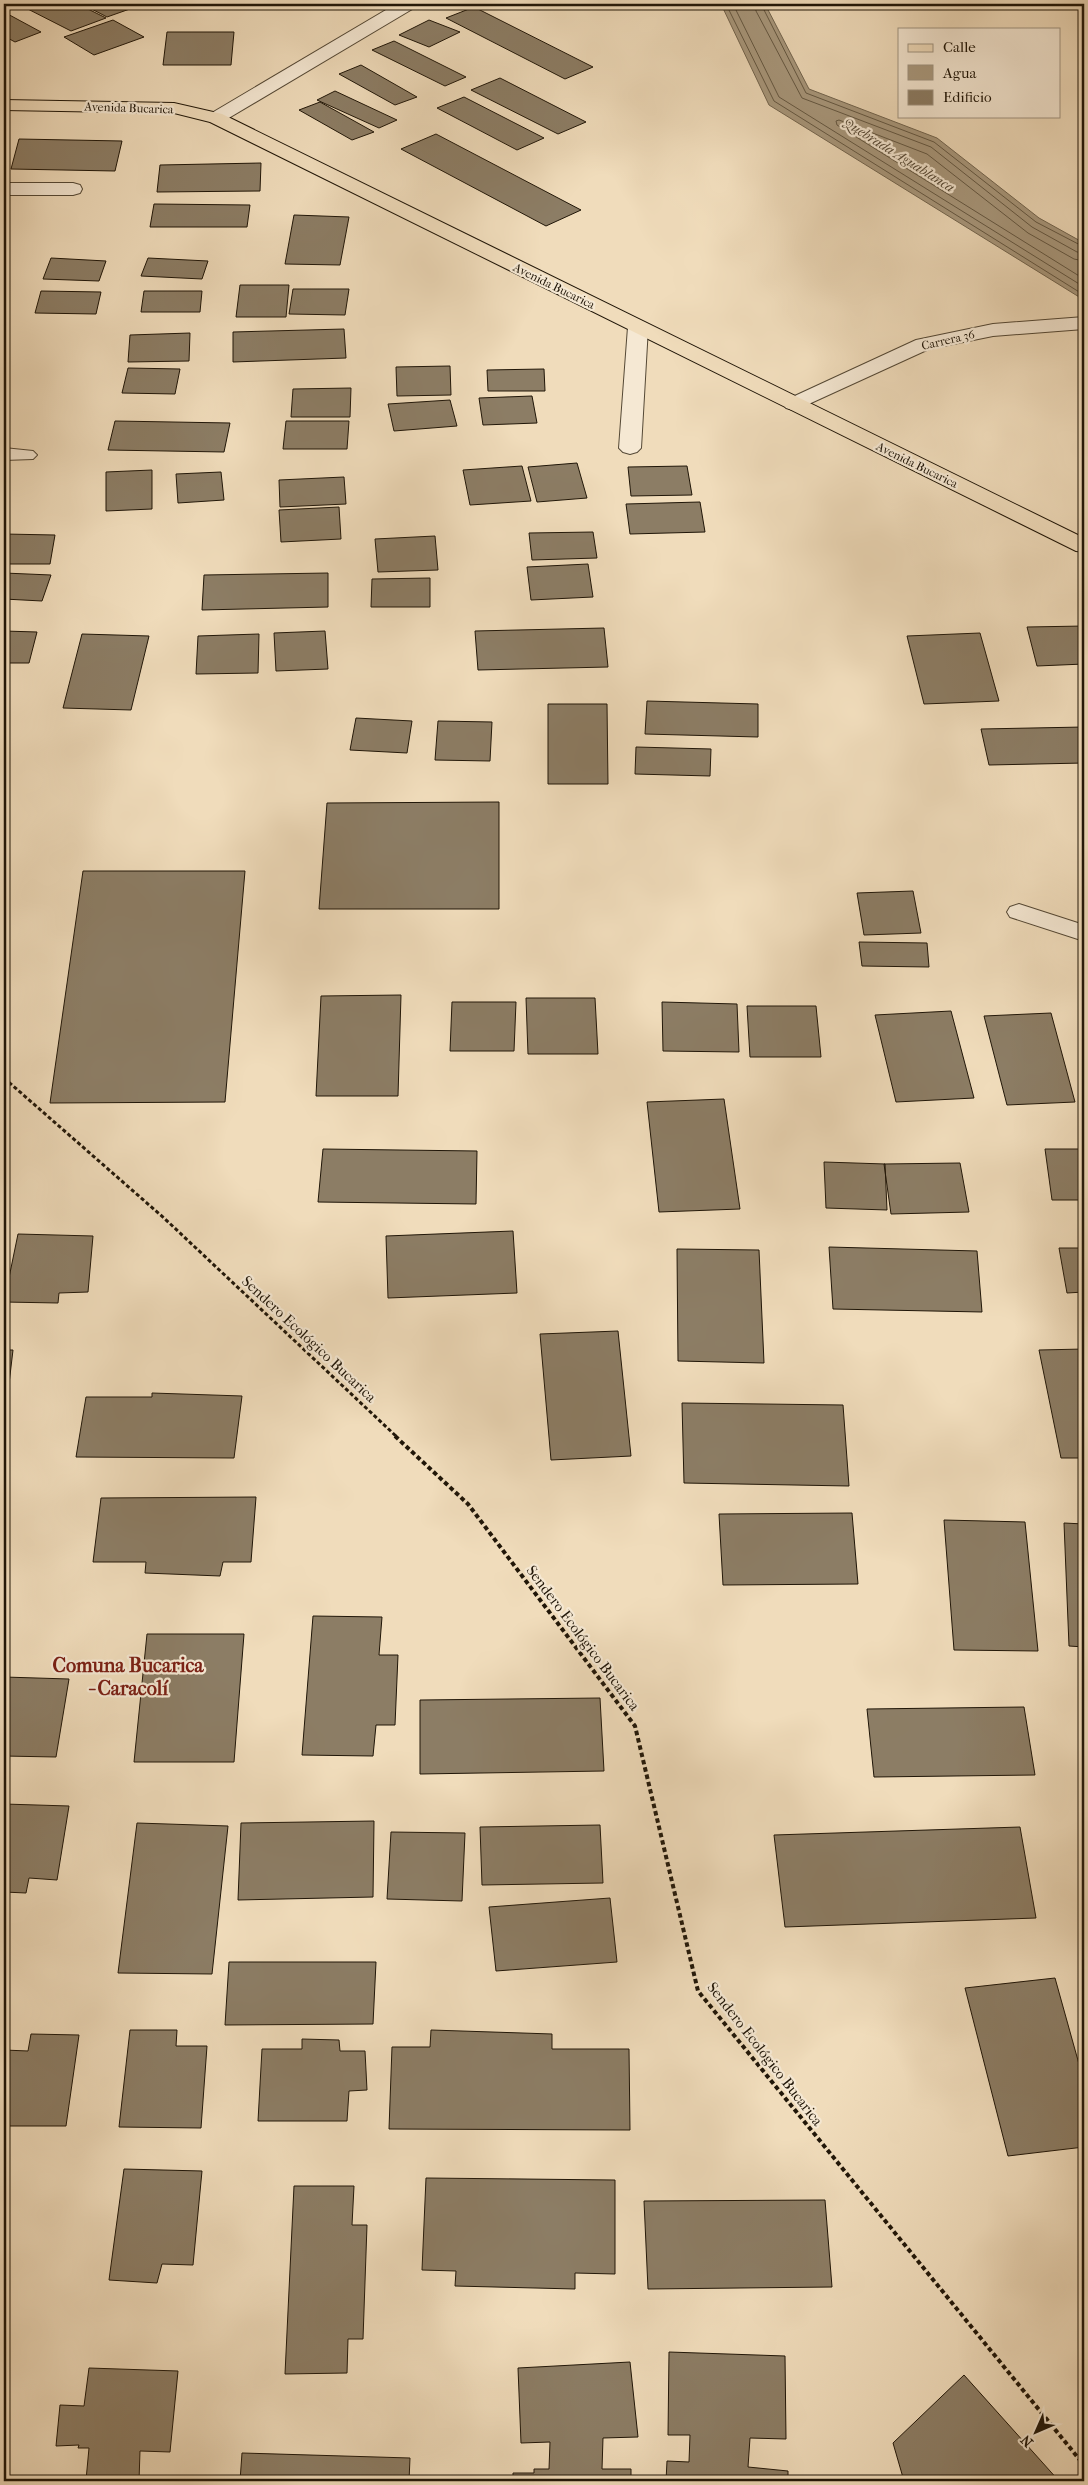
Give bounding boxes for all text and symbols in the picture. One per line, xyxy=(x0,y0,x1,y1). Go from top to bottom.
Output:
legend xyxy=(898,28,1060,118)
text: Calle xyxy=(943,38,976,56)
text: Agua xyxy=(942,64,977,82)
text: Edificio xyxy=(943,88,992,106)
street label: Avenida Bucarica xyxy=(83,99,174,117)
water label: Quebrada Aguablanca xyxy=(840,113,958,196)
street label: Avenida Bucarica xyxy=(510,260,598,312)
street label: Carrera 36 xyxy=(920,327,977,353)
street label: Avenida Bucarica xyxy=(873,439,961,491)
street label: Sendero Ecológico Bucarica xyxy=(238,1272,381,1407)
street label: Sendero Ecológico Bucarica xyxy=(522,1562,644,1715)
district label: Comuna Bucarica - Caracolí xyxy=(52,1654,204,1700)
street label: Sendero Ecológico Bucarica xyxy=(703,1979,827,2130)
north arrow xyxy=(1010,2408,1060,2458)
text: N xyxy=(1017,2431,1037,2451)

